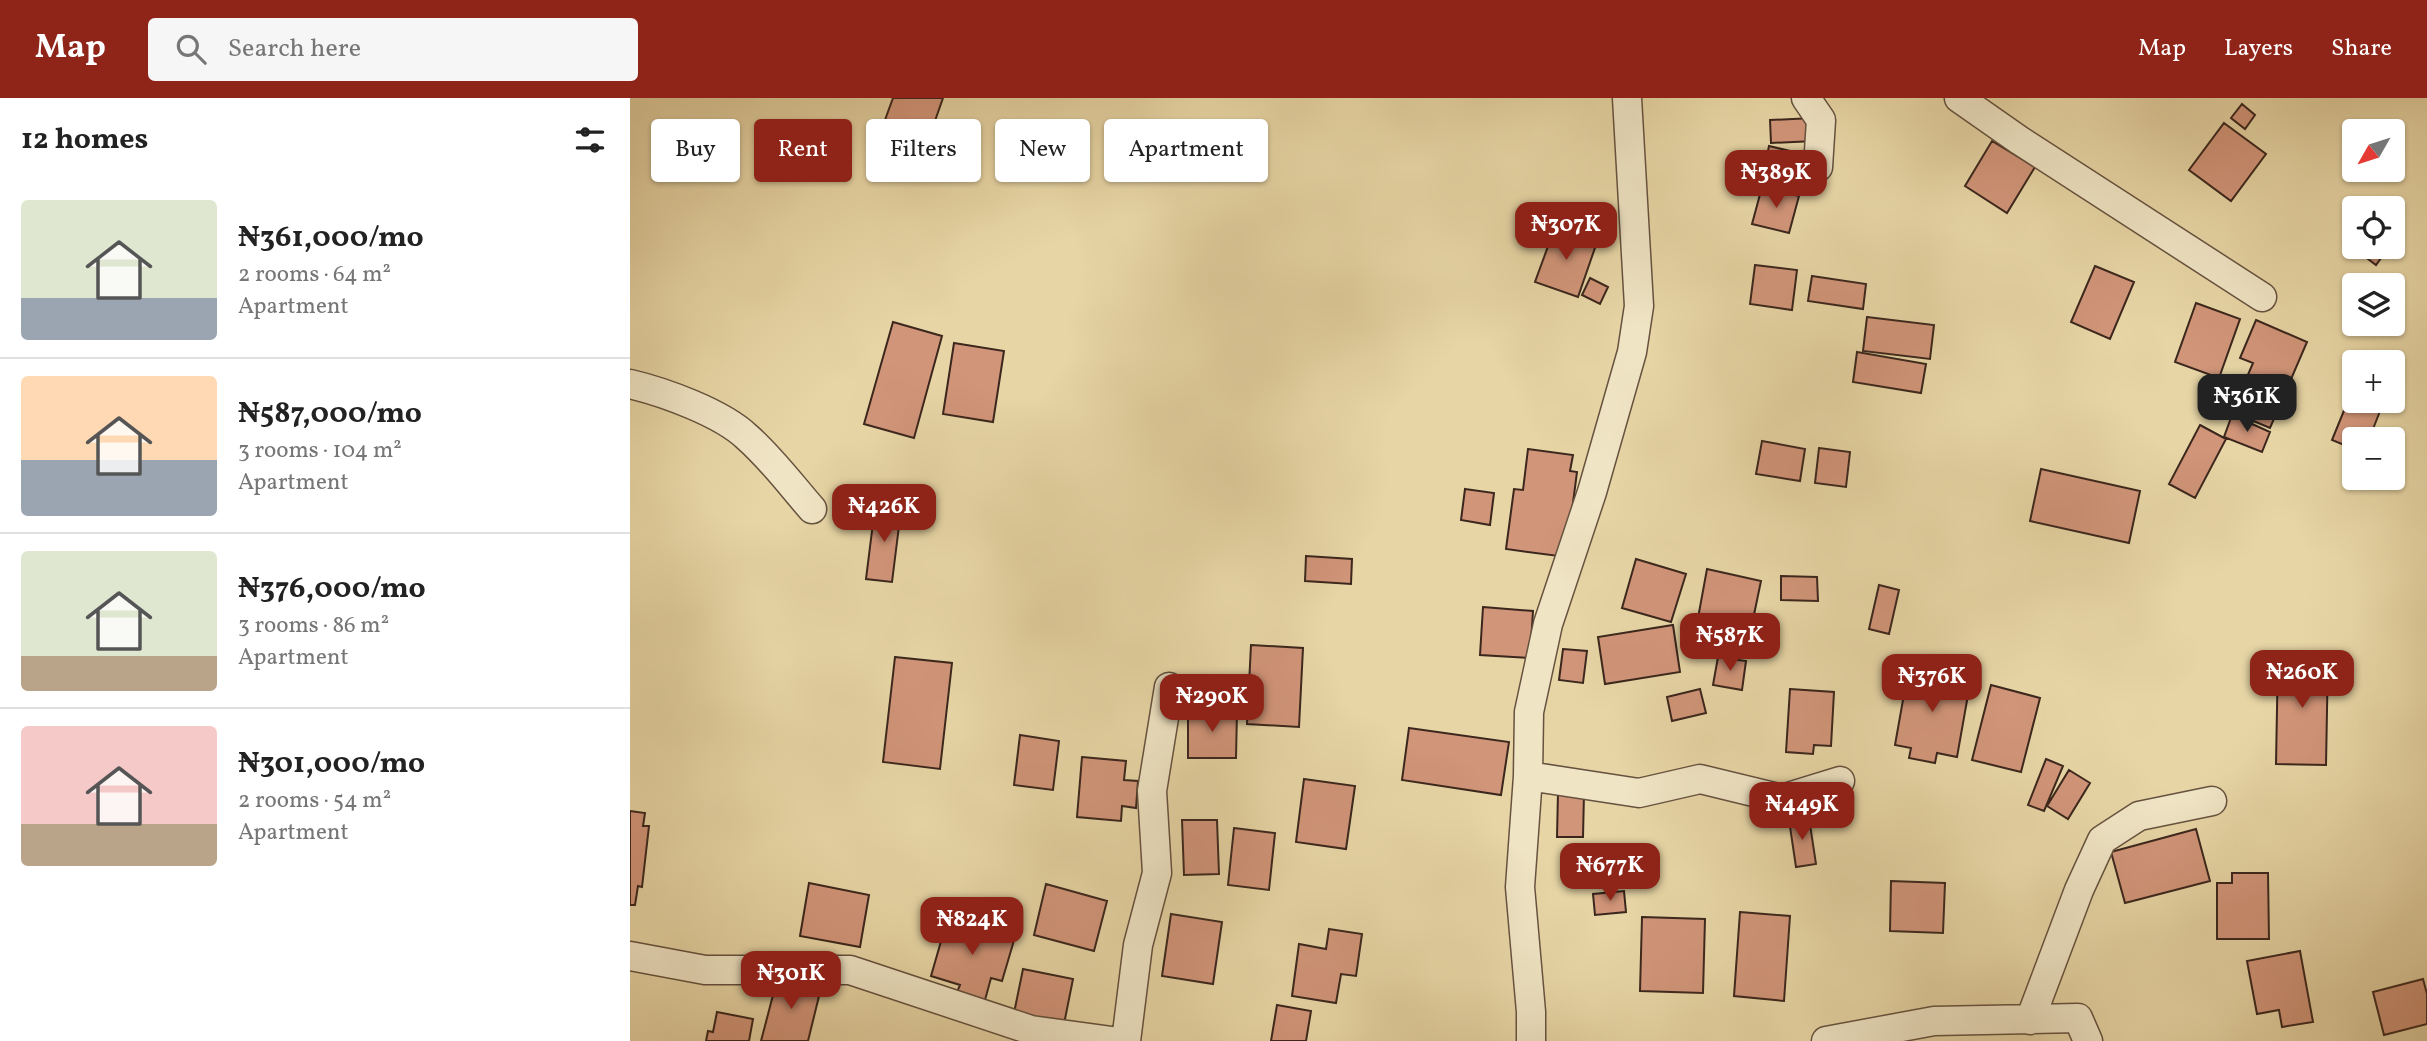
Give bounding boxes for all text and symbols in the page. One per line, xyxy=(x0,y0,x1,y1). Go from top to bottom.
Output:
search box xyxy=(148,18,638,81)
text: Map xyxy=(35,26,106,72)
icon: search xyxy=(172,30,210,68)
text: Search here xyxy=(228,31,361,67)
text: Map xyxy=(2138,32,2186,66)
text: Layers xyxy=(2224,32,2293,66)
text: Share xyxy=(2331,32,2392,66)
text: 12 homes xyxy=(21,119,148,161)
chip: Buy xyxy=(651,119,740,182)
chip: Rent xyxy=(754,119,852,182)
chip: Filters xyxy=(866,119,981,182)
chip: New xyxy=(995,119,1090,182)
chip: Apartment xyxy=(1104,119,1268,182)
north arrow xyxy=(2342,119,2404,182)
map controls xyxy=(2342,119,2405,490)
icon: filters xyxy=(571,121,609,159)
pin: ₦389K xyxy=(1727,150,1825,210)
text: ₦389K xyxy=(1741,157,1811,189)
button: locate xyxy=(2342,196,2405,259)
pin: ₦307K xyxy=(1517,202,1615,262)
text: ₦307K xyxy=(1531,209,1601,241)
text: ₦361,000/mo xyxy=(238,217,424,259)
icon: home xyxy=(77,228,161,312)
text: 2 rooms · 64 m² xyxy=(238,259,391,291)
button: layers xyxy=(2342,273,2405,336)
text: Apartment xyxy=(238,291,349,323)
button: + xyxy=(2342,350,2405,413)
pin: ₦361K xyxy=(2198,374,2296,434)
text: ₦361K xyxy=(2214,381,2280,413)
text: ₦587,000/mo xyxy=(238,393,422,435)
icon: home xyxy=(77,404,161,488)
button: − xyxy=(2342,427,2405,490)
text: 3 rooms · 104 m² xyxy=(238,435,402,467)
text: Apartment xyxy=(238,467,349,499)
pin: ₦426K xyxy=(835,484,933,544)
text: ₦426K xyxy=(848,491,920,523)
text: ₦376,000/mo xyxy=(238,568,426,610)
icon: home xyxy=(77,579,161,663)
text: 3 rooms · 86 m² xyxy=(238,610,389,642)
pin: ₦587K xyxy=(1681,614,1779,673)
text: ₦587K xyxy=(1696,620,1764,652)
text: Apartment xyxy=(238,642,349,674)
pin: ₦260K xyxy=(2253,650,2351,710)
pin: ₦376K xyxy=(1883,654,1981,714)
text: ₦260K xyxy=(2266,657,2338,689)
text: ₦376K xyxy=(1898,661,1966,693)
pin: ₦290K xyxy=(1163,674,1261,734)
text: ₦290K xyxy=(1176,681,1248,713)
text: ₦301,000/mo xyxy=(238,743,425,785)
icon: home xyxy=(77,754,161,838)
pin: ₦449K xyxy=(1753,782,1851,842)
text: 2 rooms · 54 m² xyxy=(238,785,391,817)
text: ₦449K xyxy=(1765,789,1839,821)
text: Apartment xyxy=(238,817,349,849)
pin: ₦677K xyxy=(1561,844,1659,903)
text: ₦677K xyxy=(1576,850,1644,882)
pin: ₦824K xyxy=(923,898,1021,957)
text: ₦824K xyxy=(936,904,1008,936)
pin: ₦301K xyxy=(742,951,840,1011)
text: ₦301K xyxy=(757,958,825,990)

